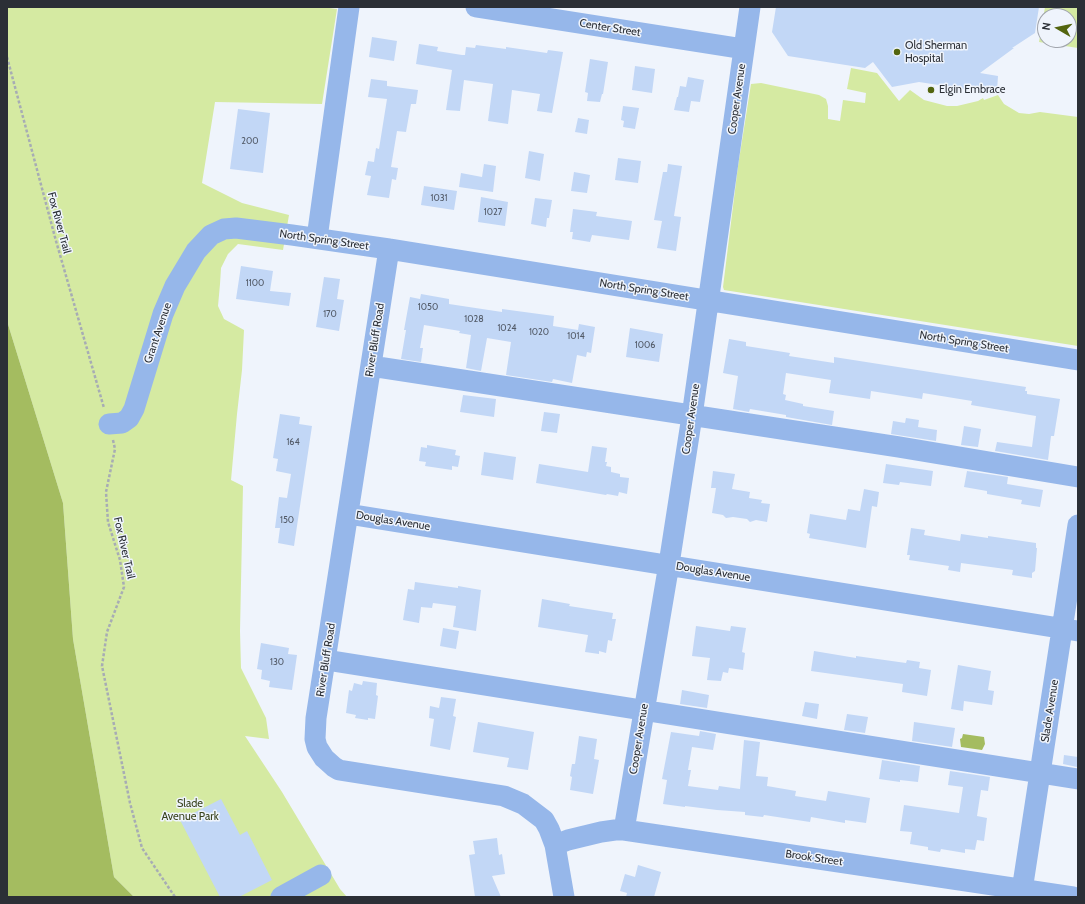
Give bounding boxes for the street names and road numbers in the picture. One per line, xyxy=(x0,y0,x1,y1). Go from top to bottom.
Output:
street label: Center Street xyxy=(578,17,642,39)
street label: Cooper Avenue xyxy=(726,63,748,135)
street label: Fox River Trail xyxy=(44,191,74,255)
street label: North Spring Street xyxy=(279,227,369,253)
street label: North Spring Street xyxy=(599,276,689,304)
street label: Grant Avenue xyxy=(141,301,175,365)
street label: River Bluff Road xyxy=(363,302,387,378)
street label: North Spring Street xyxy=(919,328,1009,356)
street label: Cooper Avenue xyxy=(680,383,702,455)
street label: Douglas Avenue xyxy=(355,509,431,533)
street label: Fox River Trail xyxy=(110,516,138,580)
street label: Douglas Avenue xyxy=(675,560,751,584)
street label: River Bluff Road xyxy=(314,622,338,698)
street label: Slade Avenue xyxy=(1039,679,1061,743)
street label: Cooper Avenue xyxy=(627,703,651,775)
street label: Brook Street xyxy=(785,847,843,869)

